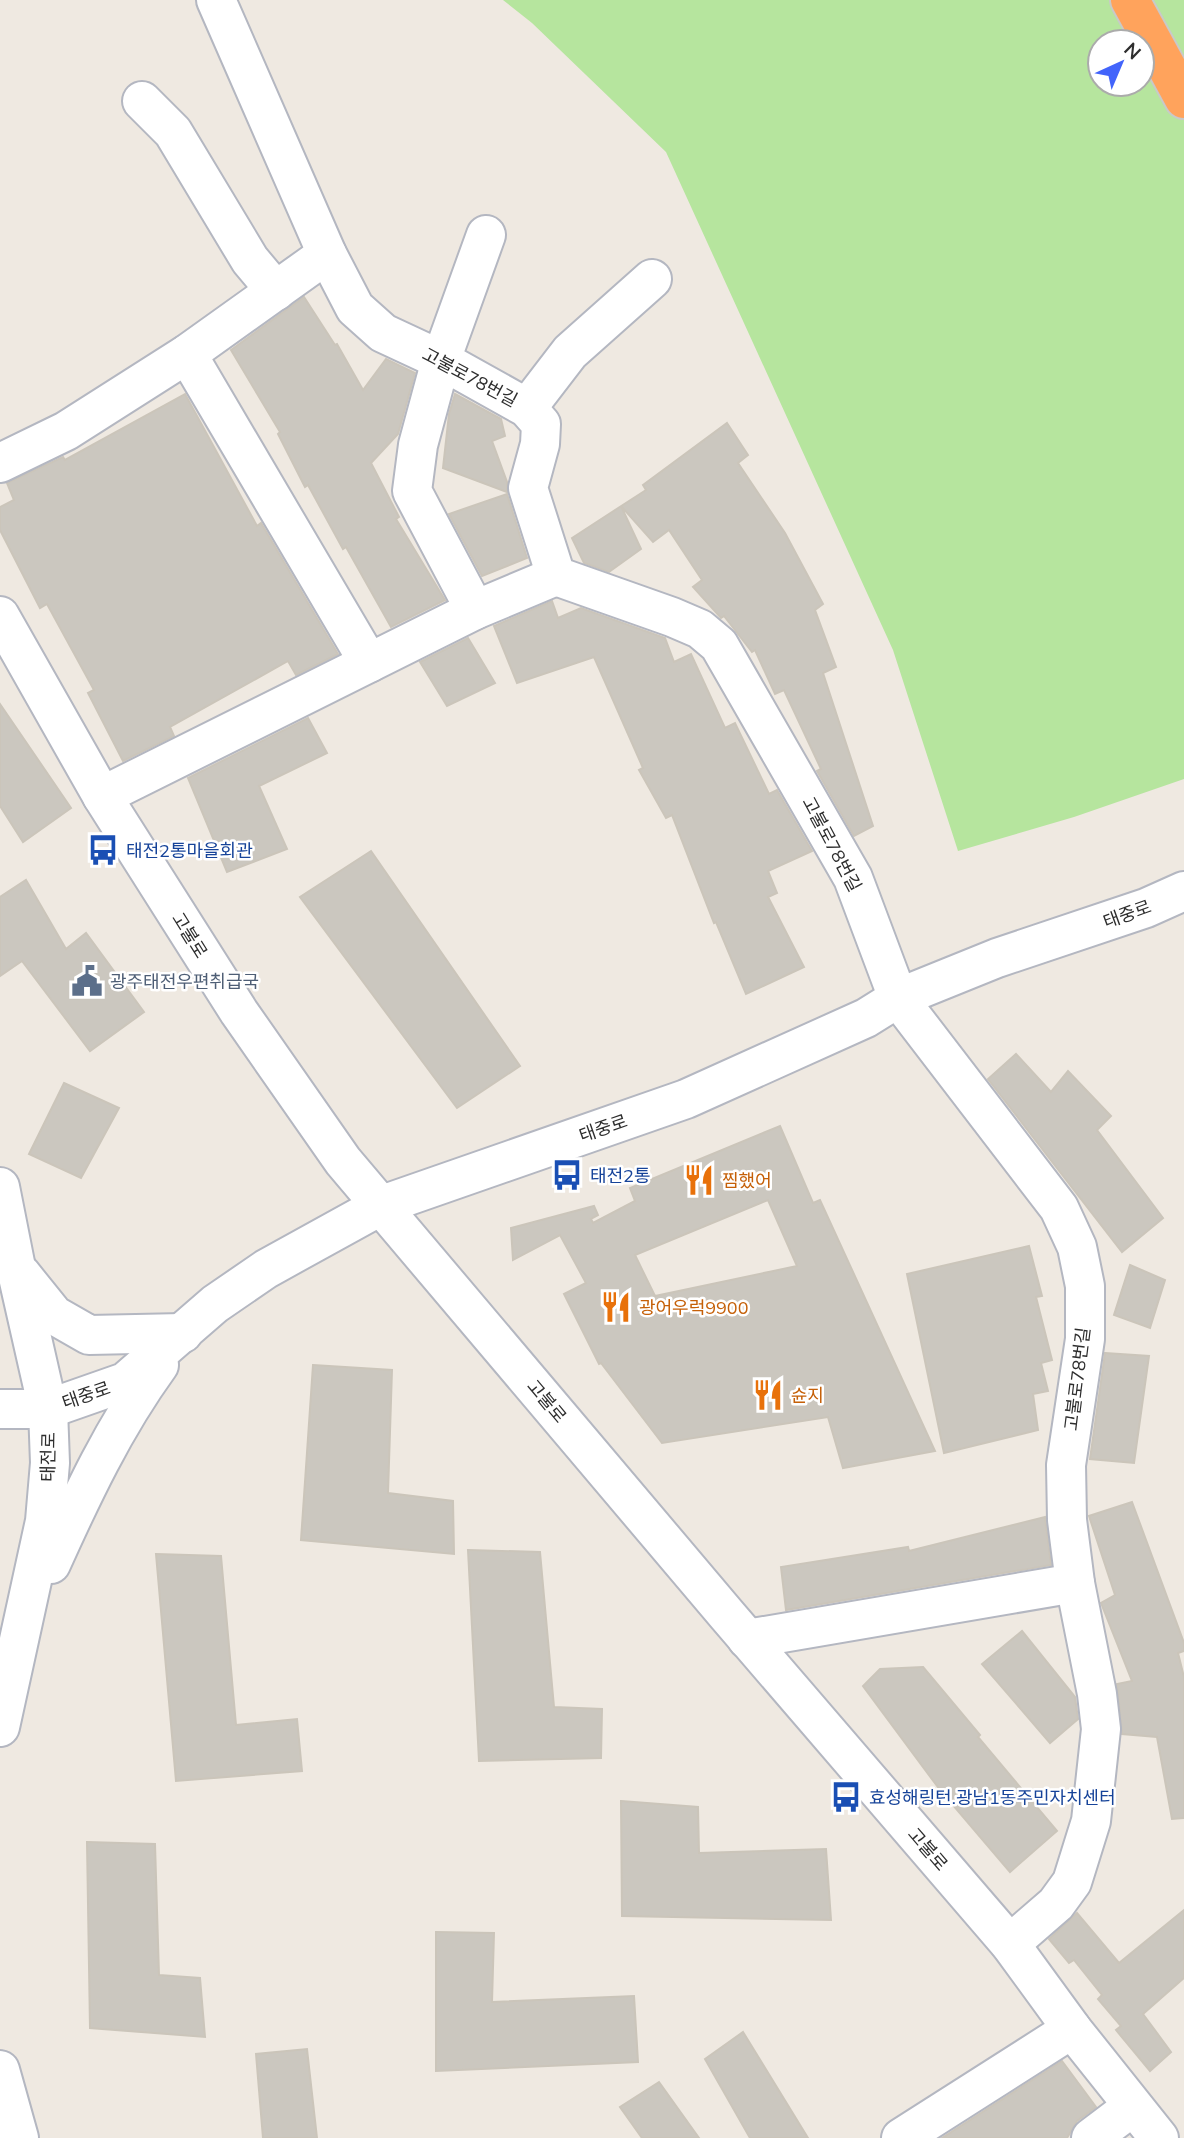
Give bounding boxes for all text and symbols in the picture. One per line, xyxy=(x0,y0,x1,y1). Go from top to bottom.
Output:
north arrow xyxy=(1086,28,1156,98)
text: N xyxy=(1119,37,1146,64)
street label: 고불로78번길 xyxy=(419,342,521,412)
street label: 고불로78번길 xyxy=(797,793,867,895)
bus stop icon: 태전2통마을회관 xyxy=(86,833,120,867)
place label: 태전2통마을회관 xyxy=(126,839,253,862)
street label: 태중로 xyxy=(1100,895,1154,933)
street label: 고불로 xyxy=(167,908,213,962)
public building icon: 광주태전우편취급국 xyxy=(70,964,104,998)
place label: 광주태전우편취급국 xyxy=(110,970,259,993)
street label: 태중로 xyxy=(576,1109,630,1147)
bus stop icon: 태전2통 xyxy=(550,1158,584,1192)
restaurant icon: 찜했어 xyxy=(682,1163,716,1197)
place label: 태전2통 xyxy=(590,1164,650,1187)
place label: 찜했어 xyxy=(722,1169,772,1192)
restaurant icon: 광어우럭9900 xyxy=(599,1290,633,1324)
place label: 광어우럭9900 xyxy=(639,1296,748,1319)
street label: 고불로78번길 xyxy=(1059,1326,1095,1432)
street label: 고불로 xyxy=(522,1375,572,1427)
street label: 태중로 xyxy=(59,1376,113,1414)
restaurant icon: 슌지 xyxy=(751,1378,785,1412)
place label: 슌지 xyxy=(791,1384,824,1407)
street label: 태전로 xyxy=(36,1432,60,1482)
bus stop icon: 효성해링턴.광남1동주민자치센터 xyxy=(829,1780,863,1814)
place label: 효성해링턴.광남1동주민자치센터 xyxy=(869,1786,1116,1809)
street label: 고불로 xyxy=(903,1823,953,1875)

